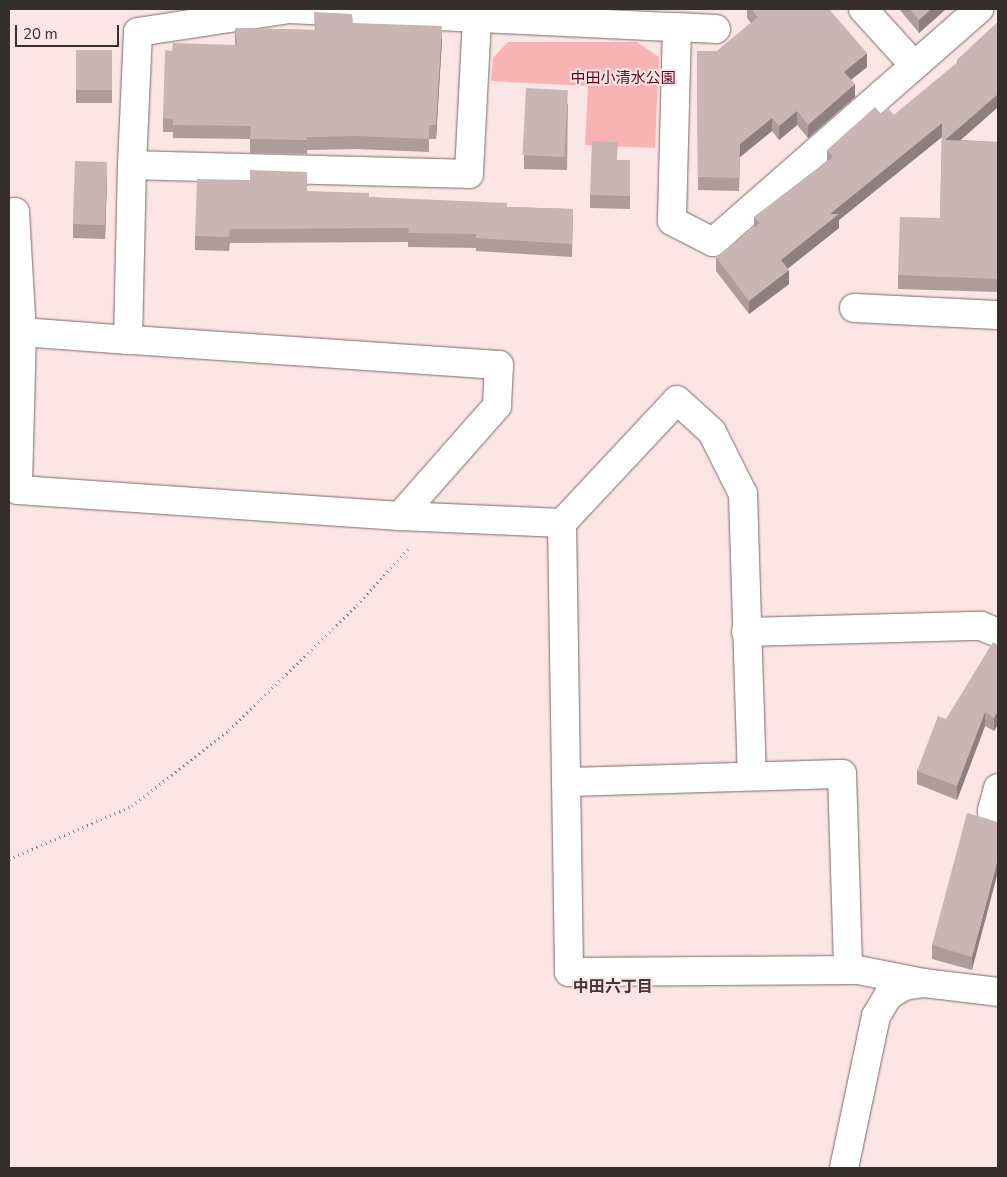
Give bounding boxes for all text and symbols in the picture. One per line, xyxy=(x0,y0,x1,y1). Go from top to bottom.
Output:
scale bar xyxy=(18,15,121,47)
text: 20 m xyxy=(23,24,58,44)
park label: 中田小清水公園 xyxy=(571,70,675,88)
district label: 中田六丁目 xyxy=(573,977,653,997)

